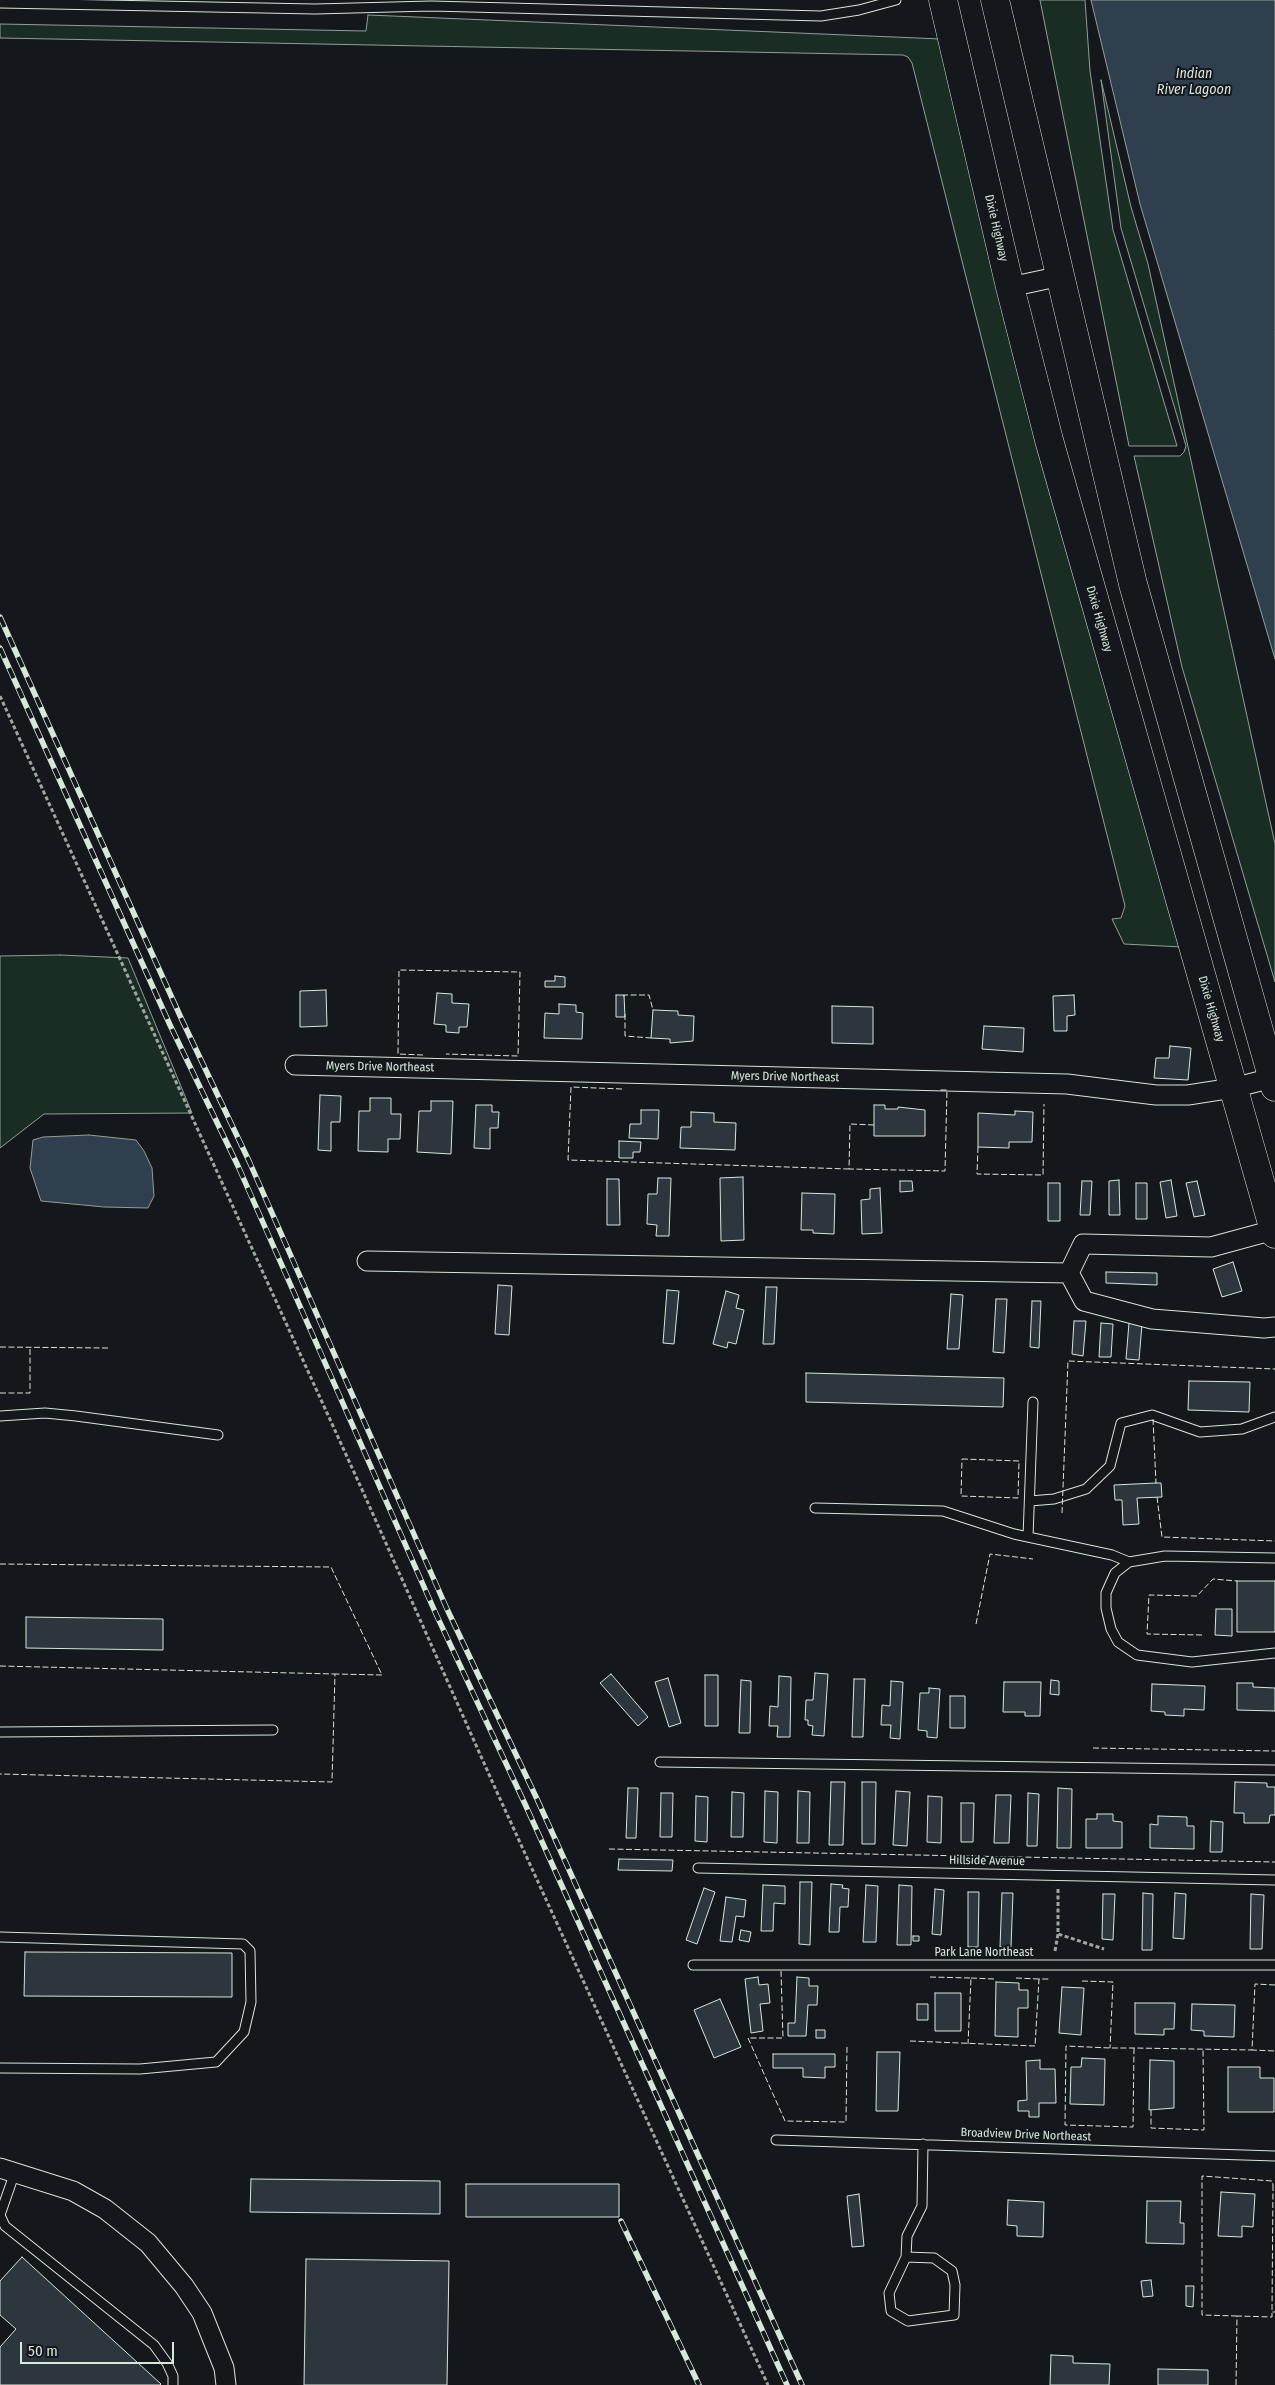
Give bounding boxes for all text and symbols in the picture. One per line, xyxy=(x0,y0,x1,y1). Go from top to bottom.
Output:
water label: Indian River Lagoon xyxy=(1157,66,1231,98)
street label: Dixie Highway xyxy=(981,193,1011,263)
street label: Dixie Highway xyxy=(1083,584,1115,654)
street label: Dixie Highway xyxy=(1195,974,1227,1044)
street label: Myers Drive Northeast xyxy=(326,1059,434,1075)
street label: Myers Drive Northeast xyxy=(731,1069,839,1085)
street label: Hillside Avenue xyxy=(949,1853,1025,1869)
street label: Park Lane Northeast xyxy=(934,1946,1034,1960)
street label: Broadview Drive Northeast xyxy=(960,2126,1092,2144)
scale bar xyxy=(22,2332,176,2364)
text: 50 m xyxy=(28,2342,58,2360)

